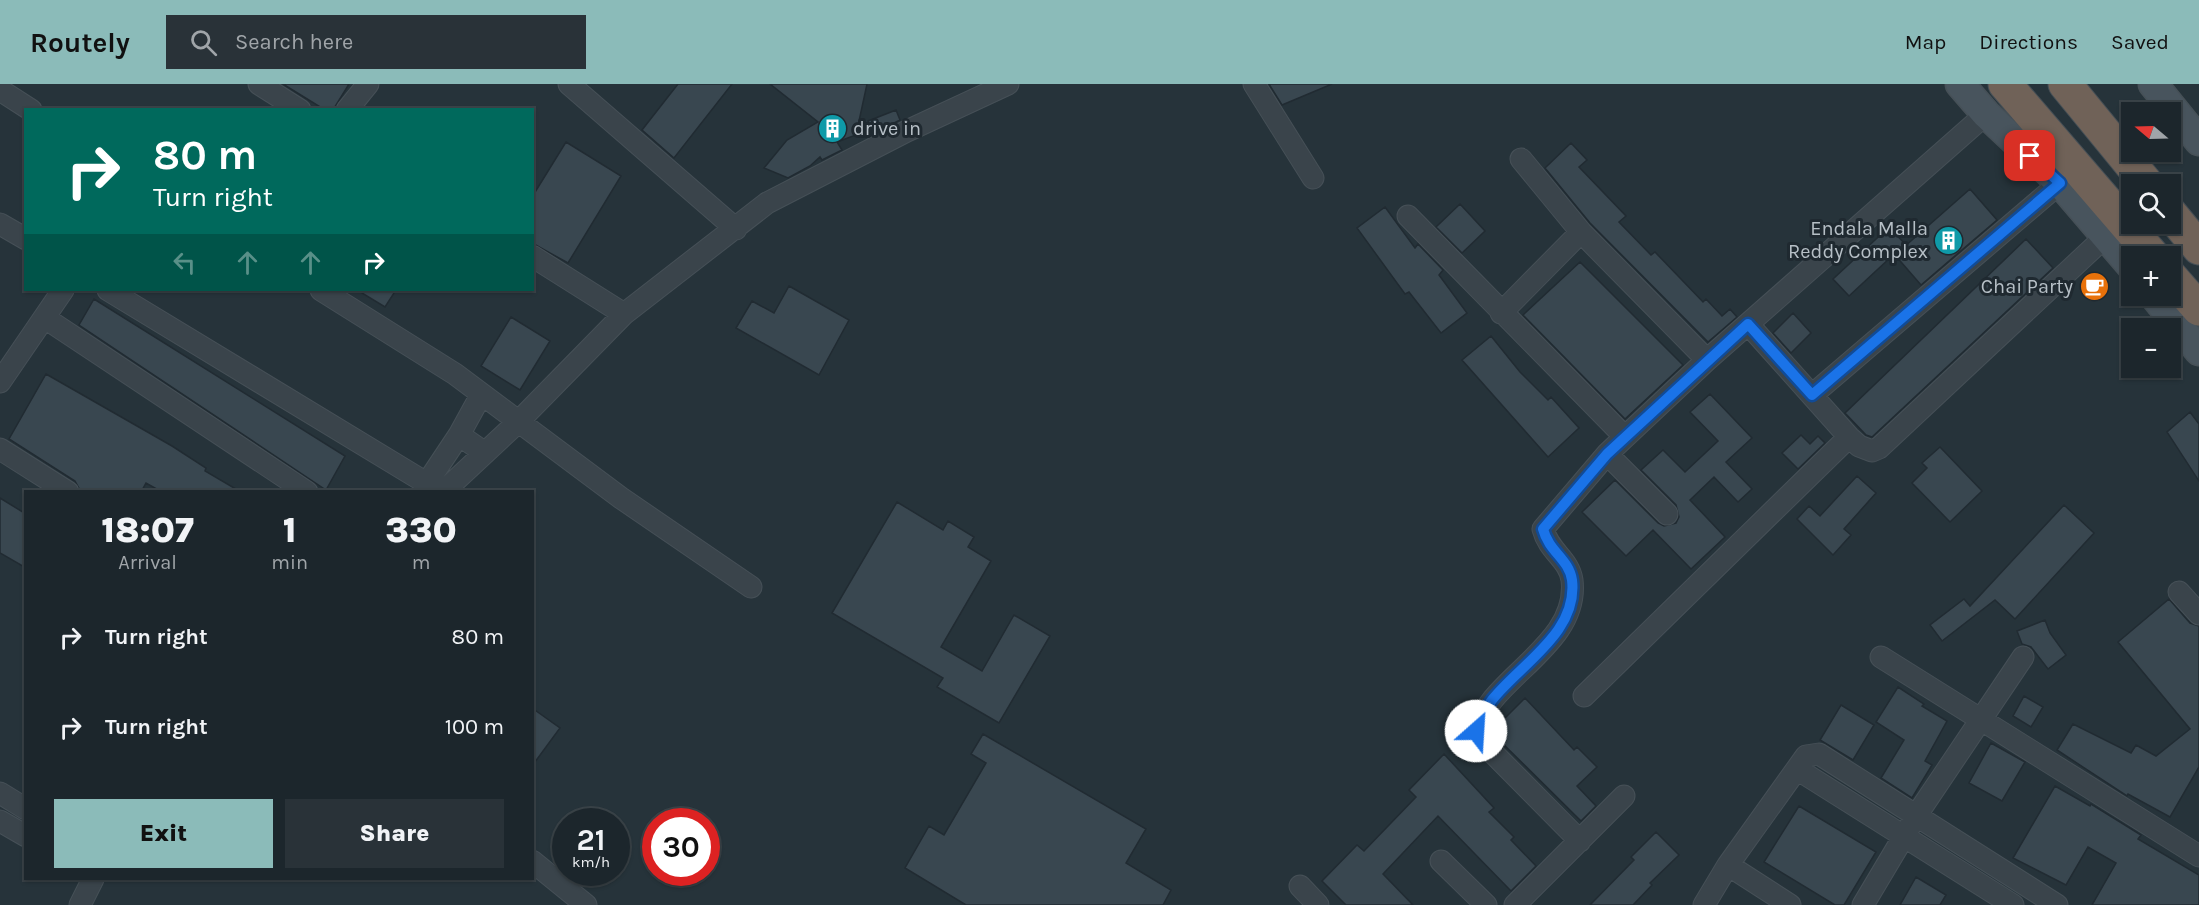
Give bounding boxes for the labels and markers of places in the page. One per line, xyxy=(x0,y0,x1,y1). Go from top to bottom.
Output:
building icon: drive in xyxy=(816,112,848,144)
place label: drive in xyxy=(853,117,921,140)
pin xyxy=(2004,130,2055,181)
place label: Endala Malla Reddy Complex xyxy=(1788,217,1928,263)
building icon: Endala Malla Reddy Complex xyxy=(1933,224,1965,256)
cafe icon: Chai Party xyxy=(2078,270,2110,302)
place label: Chai Party xyxy=(1981,275,2073,298)

